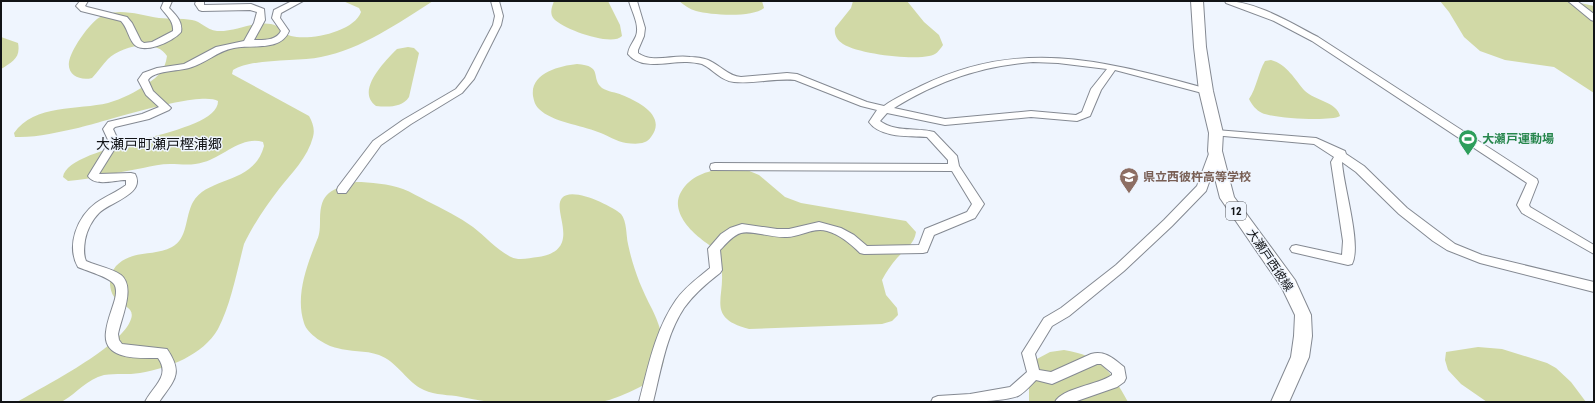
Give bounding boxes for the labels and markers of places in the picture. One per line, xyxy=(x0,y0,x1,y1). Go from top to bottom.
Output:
sports icon: 大瀬戸運動場 xyxy=(1457,128,1479,156)
place label: 大瀬戸運動場 xyxy=(1482,132,1554,146)
school or university icon: 県立西彼杵高等学校 xyxy=(1118,166,1140,194)
place label: 県立西彼杵高等学校 xyxy=(1143,170,1251,184)

